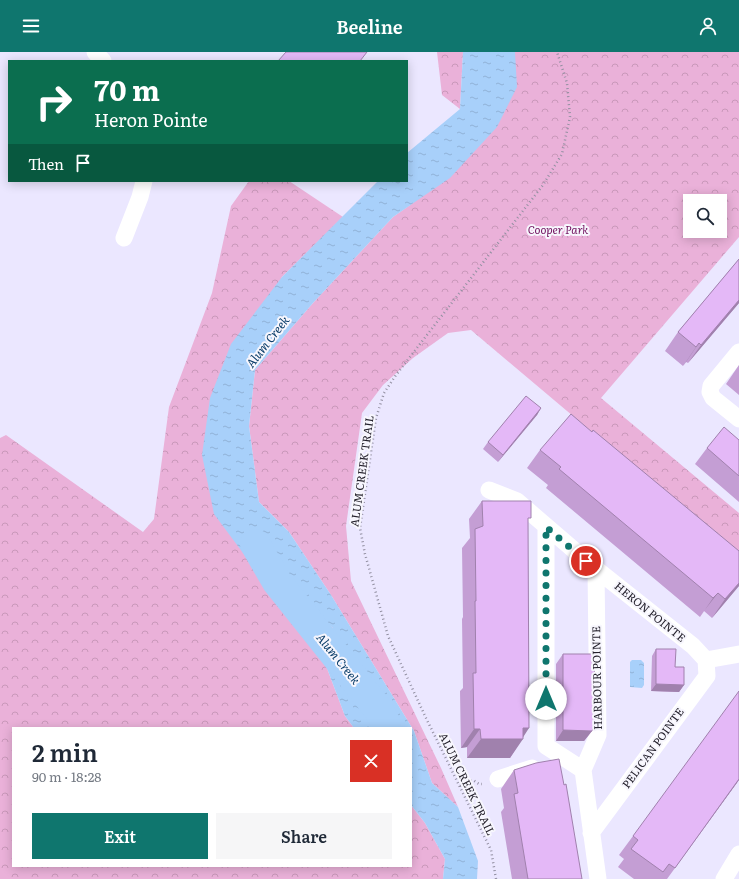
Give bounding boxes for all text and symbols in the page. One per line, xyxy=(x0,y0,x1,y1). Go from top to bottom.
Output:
text: Beeline xyxy=(336,13,403,40)
icon: menu xyxy=(20,15,42,37)
icon: person xyxy=(697,15,719,37)
text: 70 m xyxy=(94,68,160,110)
icon: right xyxy=(28,76,80,128)
text: Heron Pointe xyxy=(94,106,208,133)
text: Then xyxy=(28,152,64,175)
icon: arrive xyxy=(72,152,94,174)
map controls xyxy=(683,194,727,238)
button: search xyxy=(683,194,727,238)
park label: Cooper Park xyxy=(528,221,588,237)
water label: Alum Creek xyxy=(241,311,293,371)
street label: ALUM CREEK TRAIL xyxy=(345,414,377,528)
pin xyxy=(569,544,603,578)
icon: arrive xyxy=(575,550,597,572)
street label: HERON POINTE xyxy=(612,578,690,645)
street label: HARBOUR POINTE xyxy=(587,626,605,730)
water label: Alum Creek xyxy=(312,629,365,688)
position arrow xyxy=(525,678,567,720)
street label: PELICAN POINTE xyxy=(618,704,687,791)
street label: ALUM CREEK TRAIL xyxy=(436,730,500,838)
text: 2 min xyxy=(32,734,98,769)
button: close xyxy=(350,740,392,782)
text: 90 m · 18:28 xyxy=(32,767,101,786)
button: Exit xyxy=(32,813,208,859)
button: Share xyxy=(216,813,392,859)

